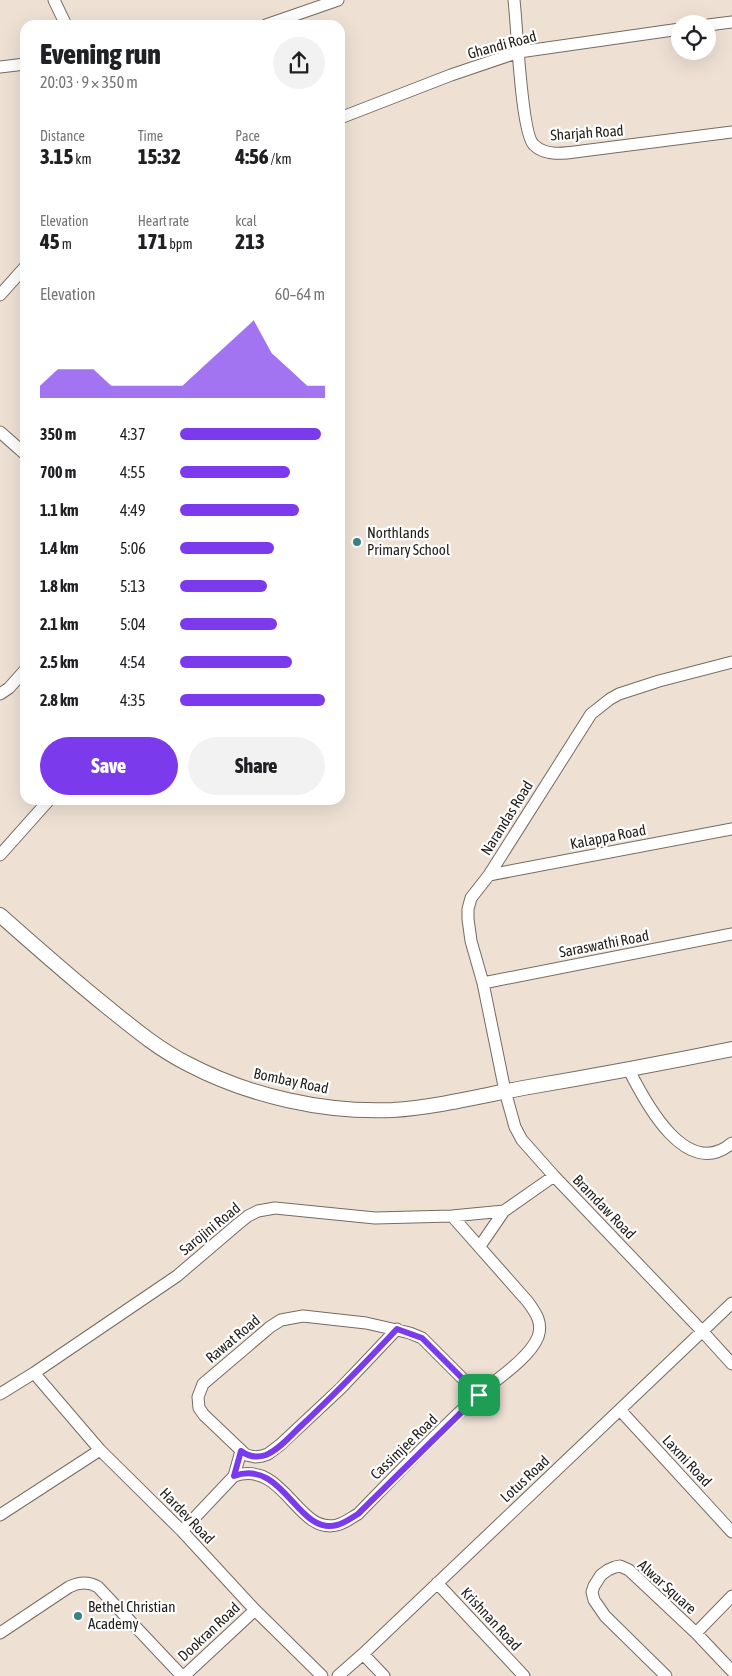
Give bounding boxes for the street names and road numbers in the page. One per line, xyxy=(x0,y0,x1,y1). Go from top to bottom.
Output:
street label: Ghandi Road xyxy=(466,27,538,62)
street label: Sharjah Road xyxy=(550,121,624,144)
street label: Narandas Road xyxy=(477,777,536,858)
street label: Kalappa Road xyxy=(569,821,647,852)
street label: Saraswathi Road xyxy=(558,926,650,961)
street label: Bombay Road xyxy=(252,1064,330,1097)
street label: Bramdaw Road xyxy=(570,1171,639,1242)
street label: Sarojini Road xyxy=(176,1199,243,1258)
street label: Rawat Road xyxy=(202,1311,263,1366)
street label: Cassimjee Road xyxy=(367,1411,441,1483)
street label: Laxmi Road xyxy=(659,1432,715,1490)
street label: Lotus Road xyxy=(497,1452,553,1505)
street label: Hardev Road xyxy=(157,1484,218,1547)
street label: Alwar Square xyxy=(635,1556,700,1617)
street label: Krishnan Road xyxy=(458,1584,525,1654)
street label: Dookran Road xyxy=(174,1599,243,1665)

